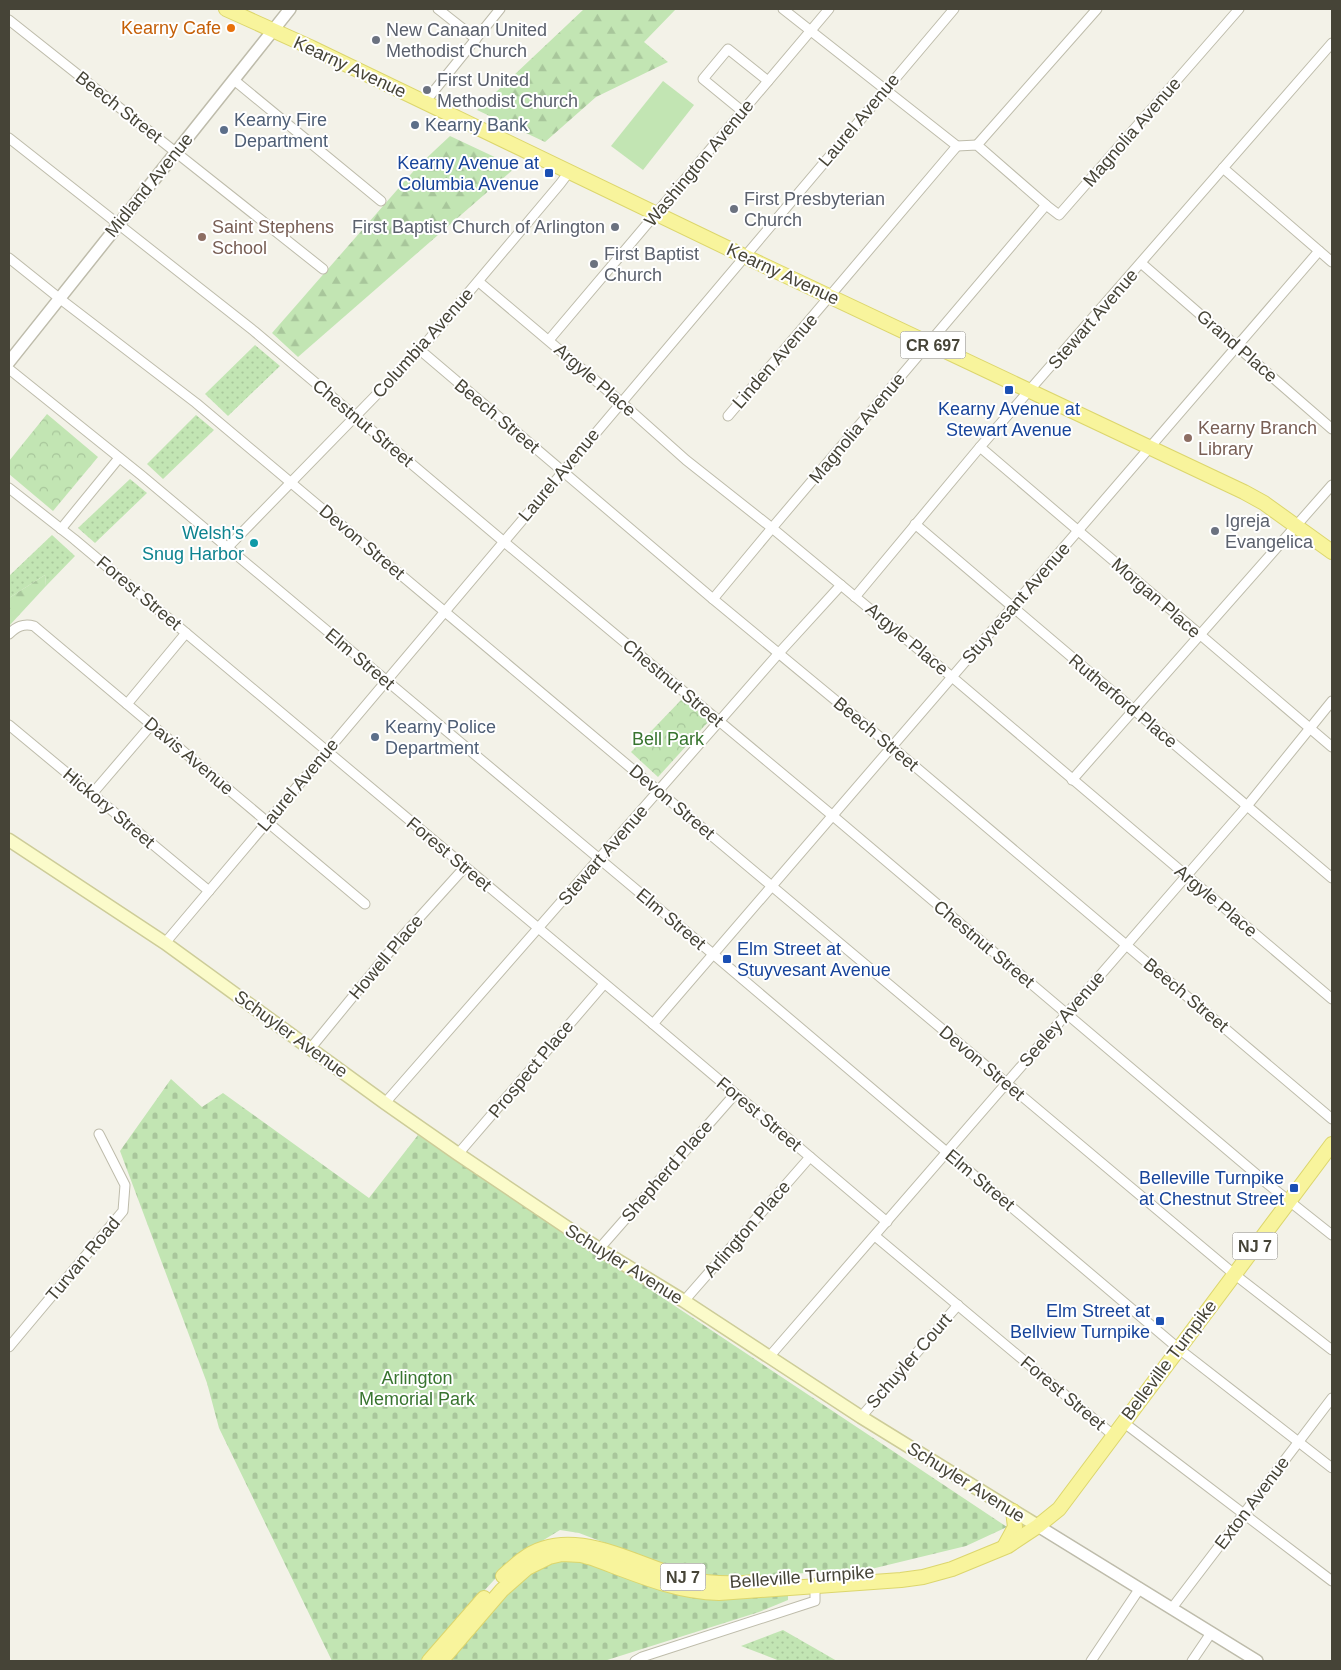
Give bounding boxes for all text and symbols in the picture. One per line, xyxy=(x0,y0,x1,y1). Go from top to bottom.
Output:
place label: Kearny Cafe xyxy=(121,18,221,38)
place label: New Canaan United Methodist Church xyxy=(386,20,547,61)
marker: Kearny Cafe xyxy=(225,22,237,34)
street label: Kearny Avenue xyxy=(291,32,409,102)
marker: New Canaan United Methodist Church xyxy=(370,34,382,46)
street label: Beech Street xyxy=(72,67,166,147)
place label: First United Methodist Church xyxy=(437,70,578,111)
street label: Laurel Avenue xyxy=(814,70,904,170)
street label: Magnolia Avenue xyxy=(1079,73,1185,191)
marker: First United Methodist Church xyxy=(421,84,433,96)
street label: Washington Avenue xyxy=(640,96,758,230)
place label: Kearny Fire Department xyxy=(234,110,328,151)
place label: Kearny Bank xyxy=(425,115,529,135)
marker: Kearny Bank xyxy=(409,119,421,131)
marker: Kearny Fire Department xyxy=(218,124,230,136)
street label: Midland Avenue xyxy=(101,129,197,241)
place label: Kearny Avenue at Columbia Avenue xyxy=(397,153,539,194)
marker: Kearny Avenue at Columbia Avenue xyxy=(543,167,555,179)
place label: First Presbyterian Church xyxy=(744,189,885,230)
marker: First Presbyterian Church xyxy=(728,203,740,215)
place label: Saint Stephens School xyxy=(212,217,334,258)
place label: First Baptist Church of Arlington xyxy=(352,217,605,237)
marker: First Baptist Church of Arlington xyxy=(609,221,621,233)
marker: Saint Stephens School xyxy=(196,231,208,243)
street label: Kearny Avenue xyxy=(724,239,842,309)
place label: First Baptist Church xyxy=(604,244,699,285)
marker: First Baptist Church xyxy=(588,258,600,270)
street label: Stewart Avenue xyxy=(1044,265,1142,373)
street label: Columbia Avenue xyxy=(368,284,478,402)
street label: Grand Place xyxy=(1193,306,1281,386)
street label: Linden Avenue xyxy=(728,310,822,412)
road number: CR 697 xyxy=(900,332,966,358)
street label: Argyle Place xyxy=(550,339,640,421)
street label: Magnolia Avenue xyxy=(805,369,909,487)
street label: Chestnut Street xyxy=(309,375,417,471)
street label: Beech Street xyxy=(451,375,543,457)
marker: Kearny Avenue at Stewart Avenue xyxy=(1003,384,1015,396)
place label: Kearny Avenue at Stewart Avenue xyxy=(938,399,1080,440)
place label: Kearny Branch Library xyxy=(1198,418,1317,459)
street label: Laurel Avenue xyxy=(514,425,604,525)
marker: Kearny Branch Library xyxy=(1182,432,1194,444)
street label: Devon Street xyxy=(315,501,409,583)
place label: Igreja Evangelica xyxy=(1225,511,1314,552)
place label: Welsh's Snug Harbor xyxy=(142,523,244,564)
marker: Igreja Evangelica xyxy=(1209,525,1221,537)
marker: Welsh's Snug Harbor xyxy=(248,537,260,549)
street label: Stuyvesant Avenue xyxy=(958,538,1074,668)
street label: Forest Street xyxy=(93,552,185,634)
street label: Morgan Place xyxy=(1108,554,1204,642)
street label: Argyle Place xyxy=(862,599,952,679)
street label: Elm Street xyxy=(321,624,399,694)
street label: Chestnut Street xyxy=(619,635,727,731)
street label: Rutherford Place xyxy=(1065,650,1181,752)
street label: Beech Street xyxy=(830,693,922,775)
street label: Davis Avenue xyxy=(141,713,237,799)
place label: Kearny Police Department xyxy=(385,717,496,758)
park label: Bell Park xyxy=(632,729,705,749)
marker: Kearny Police Department xyxy=(369,731,381,743)
street label: Laurel Avenue xyxy=(253,735,343,835)
street label: Devon Street xyxy=(625,761,719,843)
street label: Hickory Street xyxy=(59,764,159,852)
street label: Stewart Avenue xyxy=(554,801,652,909)
street label: Forest Street xyxy=(403,813,495,895)
street label: Argyle Place xyxy=(1171,861,1261,941)
street label: Elm Street xyxy=(632,884,710,954)
street label: Chestnut Street xyxy=(930,896,1038,992)
street label: Howell Place xyxy=(345,911,427,1003)
place label: Elm Street at Stuyvesant Avenue xyxy=(737,939,891,980)
marker: Elm Street at Stuyvesant Avenue xyxy=(721,953,733,965)
street label: Beech Street xyxy=(1140,954,1232,1036)
street label: Seeley Avenue xyxy=(1015,967,1109,1071)
street label: Schuyler Avenue xyxy=(231,986,351,1082)
street label: Prospect Place xyxy=(484,1016,578,1122)
street label: Devon Street xyxy=(935,1022,1029,1104)
street label: Forest Street xyxy=(713,1073,805,1155)
street label: Shepherd Place xyxy=(617,1116,717,1226)
street label: Elm Street xyxy=(941,1145,1019,1215)
place label: Belleville Turnpike at Chestnut Street xyxy=(1139,1168,1284,1209)
street label: Arlington Place xyxy=(700,1177,794,1281)
marker: Belleville Turnpike at Chestnut Street xyxy=(1288,1182,1300,1194)
street label: Turvan Road xyxy=(42,1213,124,1305)
street label: Schuyler Avenue xyxy=(562,1220,686,1308)
road number: NJ 7 xyxy=(1232,1232,1278,1260)
street label: Belleville Turnpike xyxy=(1117,1296,1221,1424)
place label: Elm Street at Bellview Turnpike xyxy=(1010,1301,1150,1342)
street label: Schuyler Court xyxy=(862,1310,956,1412)
marker: Elm Street at Bellview Turnpike xyxy=(1154,1315,1166,1327)
street label: Forest Street xyxy=(1017,1352,1109,1434)
park label: Arlington Memorial Park xyxy=(359,1368,476,1409)
street label: Schuyler Avenue xyxy=(904,1438,1028,1526)
street label: Exton Avenue xyxy=(1211,1453,1293,1553)
street label: Belleville Turnpike xyxy=(729,1562,875,1592)
road number: NJ 7 xyxy=(660,1564,706,1590)

